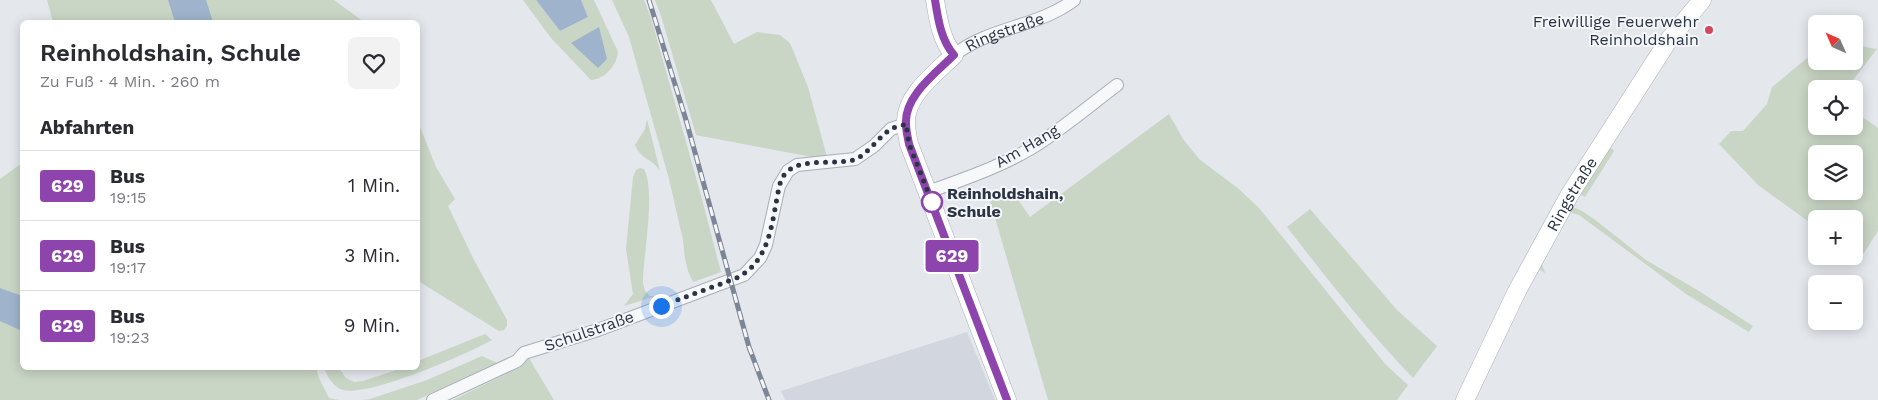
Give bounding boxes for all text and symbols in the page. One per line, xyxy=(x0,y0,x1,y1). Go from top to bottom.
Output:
street label: Ringstraße xyxy=(961,8,1047,55)
place label: Freiwillige Feuerwehr Reinholdshain xyxy=(1533,12,1699,49)
north arrow xyxy=(1808,15,1862,70)
map controls xyxy=(1808,15,1863,330)
marker: Freiwillige Feuerwehr Reinholdshain xyxy=(1703,24,1715,36)
button: heart xyxy=(348,37,400,89)
text: Reinholdshain, Schule xyxy=(40,39,301,67)
text: Zu Fuß · 4 Min. · 260 m xyxy=(40,72,220,91)
button: locate xyxy=(1808,80,1863,135)
text: Abfahrten xyxy=(40,116,134,139)
street label: Am Hang xyxy=(992,120,1063,172)
button: layers xyxy=(1808,145,1863,200)
street label: Ringstraße xyxy=(1542,153,1601,234)
text: Bus xyxy=(110,165,145,188)
text: 1 Min. xyxy=(348,174,400,197)
text: 629 xyxy=(51,175,84,196)
place label: Reinholdshain, Schule xyxy=(947,184,1063,221)
text: 19:15 xyxy=(110,188,146,207)
marker: Reinholdshain, Schule xyxy=(921,191,943,213)
button: + xyxy=(1808,210,1863,265)
text: Bus xyxy=(110,235,145,258)
line badge: 629 xyxy=(923,240,981,272)
text: 3 Min. xyxy=(344,244,400,267)
text: 629 xyxy=(51,245,84,266)
text: 629 xyxy=(936,245,968,266)
text: 19:17 xyxy=(110,258,146,277)
button: − xyxy=(1808,275,1863,330)
your location xyxy=(649,294,674,319)
text: Bus xyxy=(110,305,145,328)
street label: Schulstraße xyxy=(542,307,636,355)
text: 9 Min. xyxy=(344,314,400,337)
text: 629 xyxy=(51,315,84,336)
text: 19:23 xyxy=(110,328,150,347)

